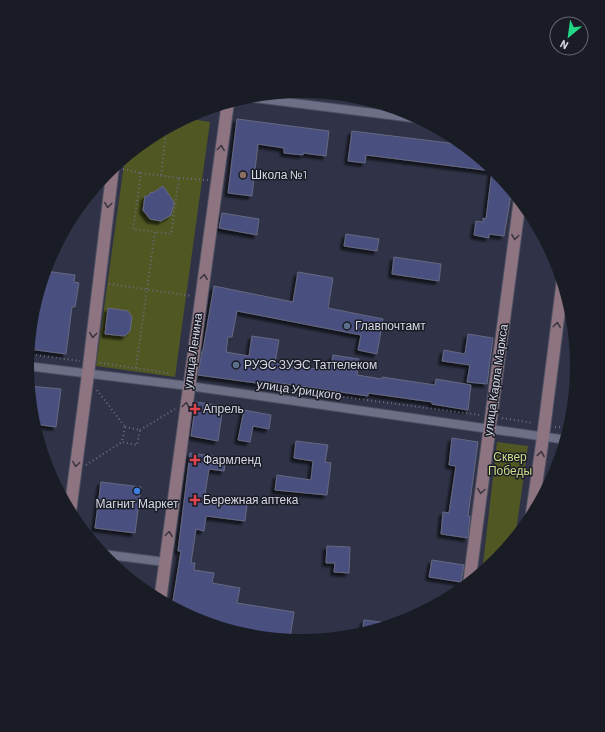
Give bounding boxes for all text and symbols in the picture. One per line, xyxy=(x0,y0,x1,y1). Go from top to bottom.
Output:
north arrow xyxy=(549,16,589,56)
text: N xyxy=(558,38,570,53)
one-way arrow xyxy=(216,145,225,151)
place label: Школа №1 xyxy=(251,167,307,181)
marker: Школа №1 xyxy=(238,170,248,180)
one-way arrow xyxy=(104,202,113,209)
one-way arrow xyxy=(511,234,520,240)
one-way arrow xyxy=(199,274,208,280)
street label: улица Ленина xyxy=(180,312,205,390)
place label: Главпочтамт xyxy=(355,318,426,332)
marker: Главпочтамт xyxy=(342,321,352,331)
one-way arrow xyxy=(552,322,561,328)
street label: улица Карла Маркса xyxy=(480,323,511,437)
one-way arrow xyxy=(89,332,98,338)
place label: РУЭС ЗУЭС Таттелеком xyxy=(244,357,377,371)
marker: РУЭС ЗУЭС Таттелеком xyxy=(231,360,241,370)
street label: улица Урицкого xyxy=(256,376,343,403)
place label: Апрель xyxy=(203,401,244,416)
one-way arrow xyxy=(181,402,190,408)
marker: Апрель xyxy=(190,404,200,414)
park label: Сквер Победы xyxy=(488,449,532,478)
one-way arrow xyxy=(536,451,545,457)
place label: Фармленд xyxy=(203,452,261,467)
marker: Фармленд xyxy=(190,455,200,465)
one-way arrow xyxy=(72,460,81,467)
marker: Магнит Маркет xyxy=(132,486,142,496)
one-way arrow xyxy=(477,488,486,494)
place label: Бережная аптека xyxy=(203,492,299,507)
marker: Бережная аптека xyxy=(190,495,200,505)
place label: Магнит Маркет xyxy=(95,496,179,511)
one-way arrow xyxy=(164,531,173,537)

